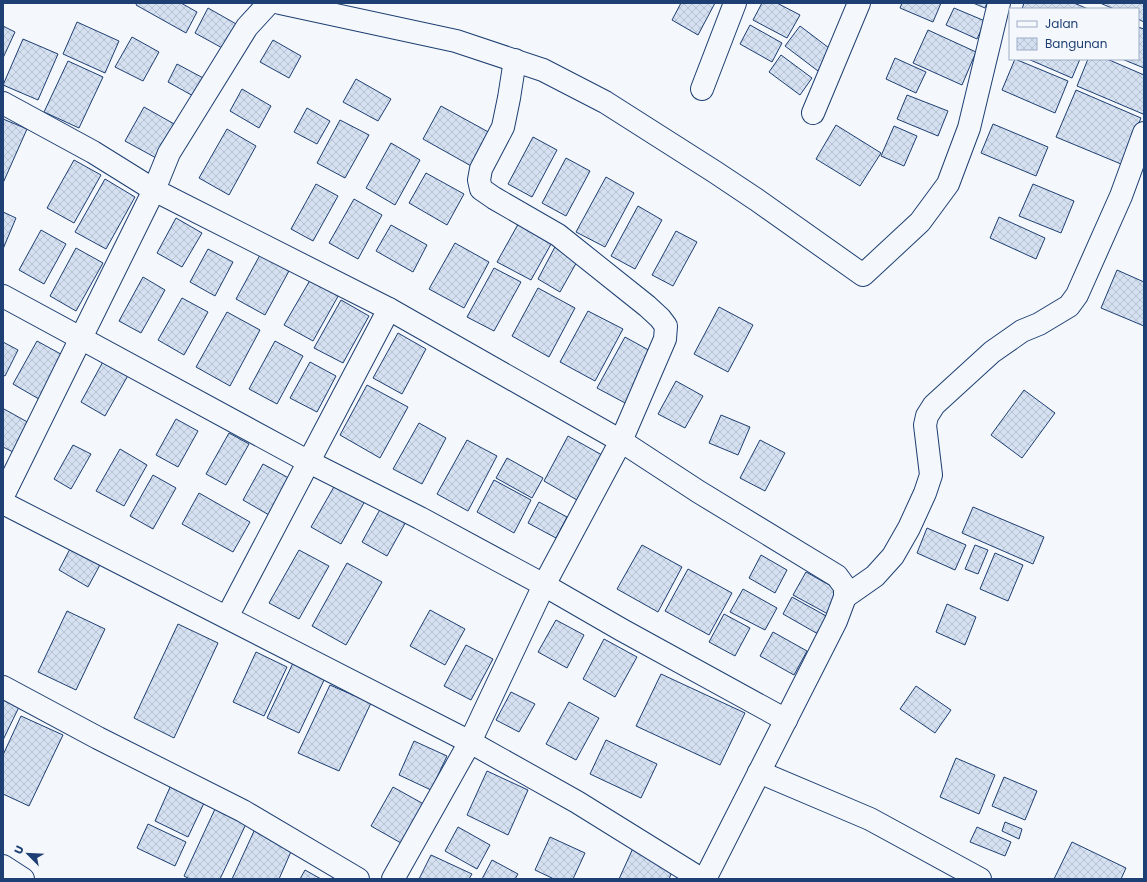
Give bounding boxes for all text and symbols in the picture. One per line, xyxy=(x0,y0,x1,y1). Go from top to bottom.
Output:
legend xyxy=(1009,8,1139,60)
text: Jalan xyxy=(1045,15,1078,32)
text: Bangunan xyxy=(1045,35,1107,52)
north arrow xyxy=(8,834,48,874)
text: U xyxy=(10,843,28,857)

